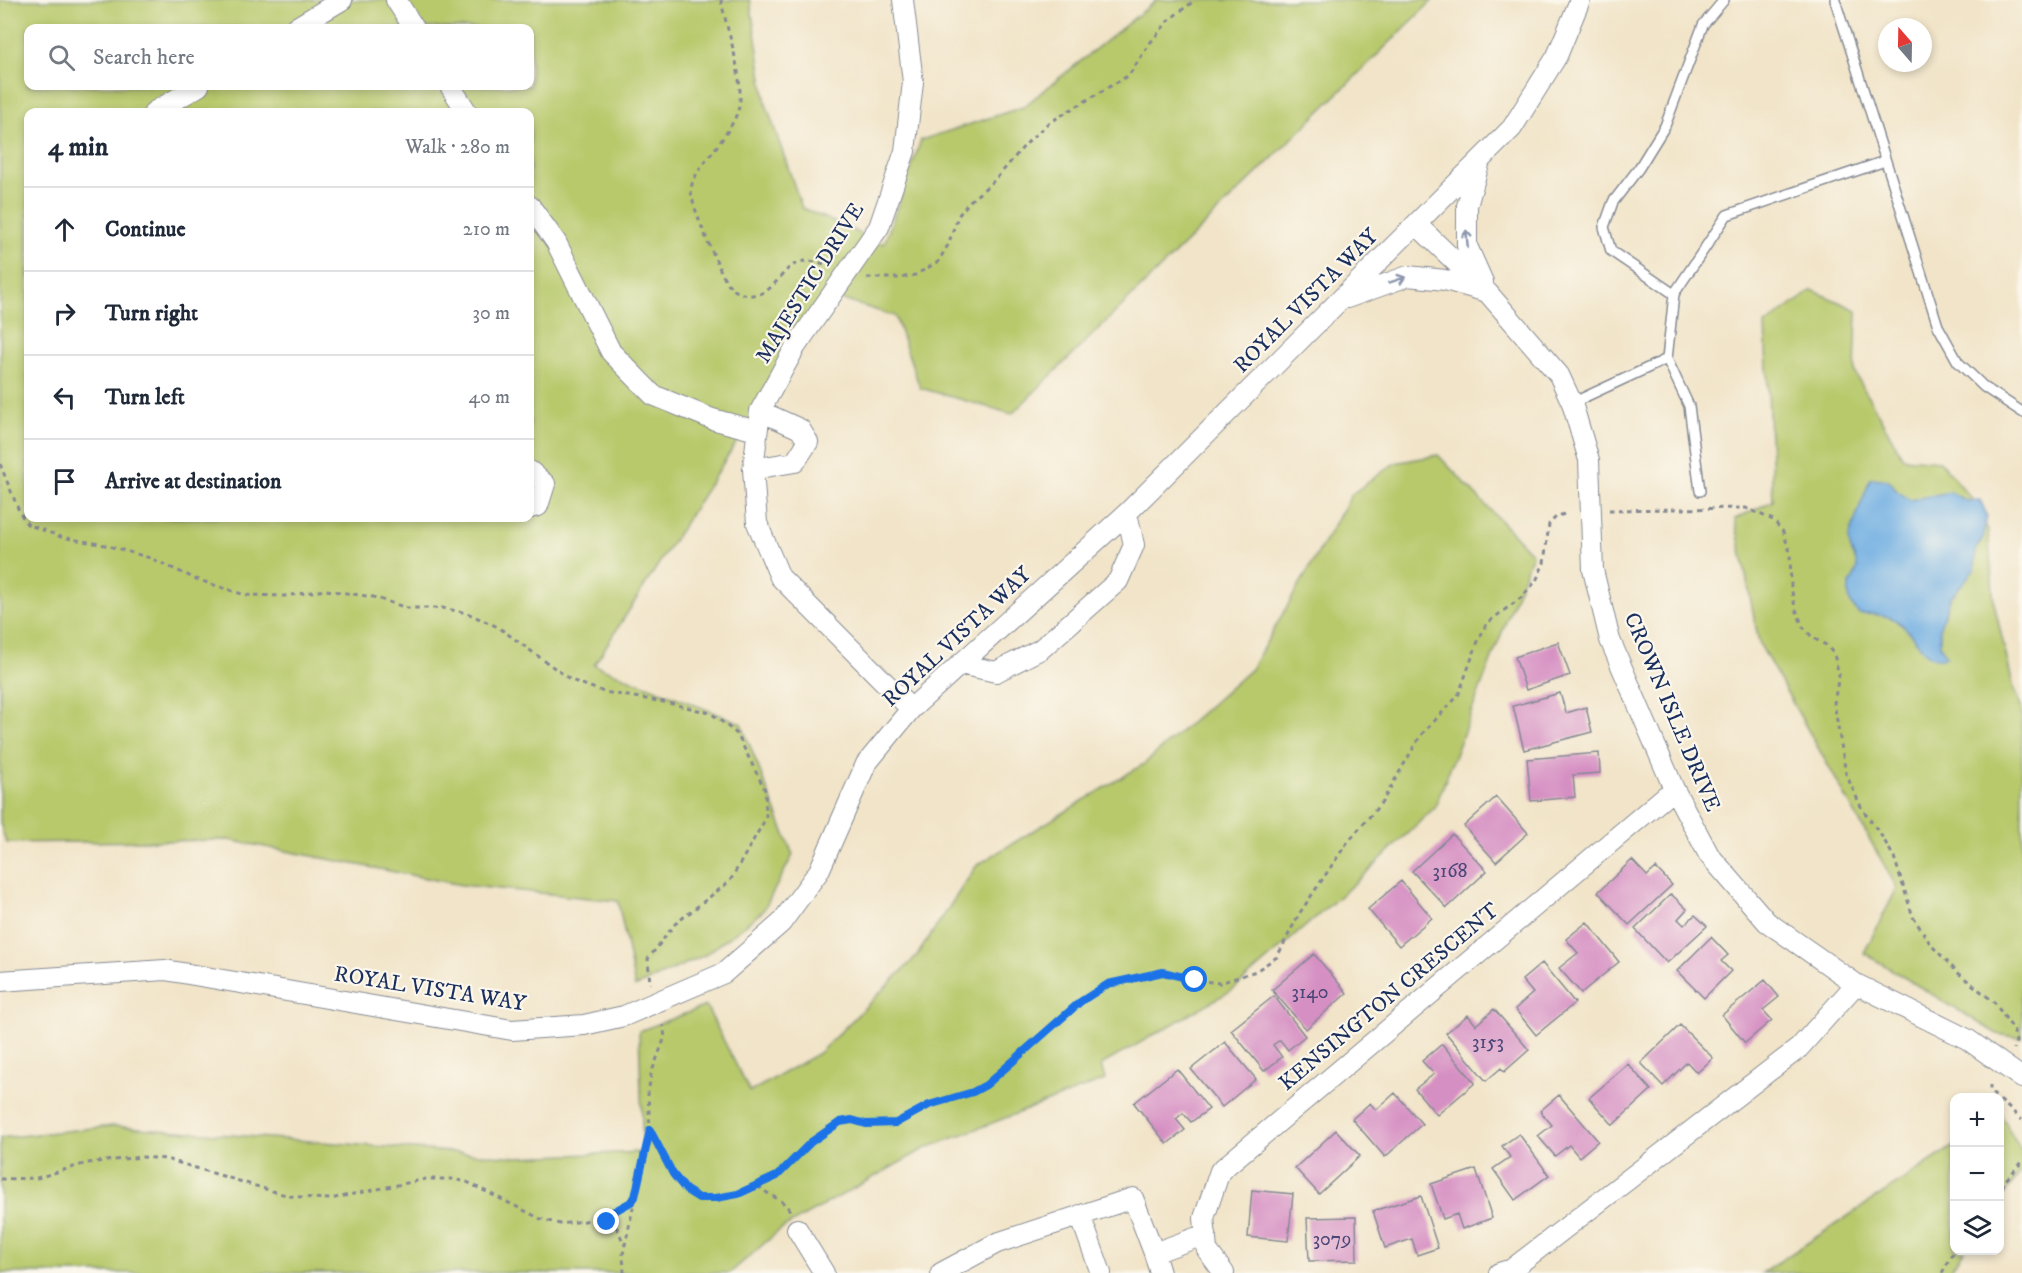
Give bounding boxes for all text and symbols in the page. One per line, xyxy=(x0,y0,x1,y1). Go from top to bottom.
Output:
north arrow xyxy=(1878,18,1932,72)
search box xyxy=(24,24,534,90)
icon: search xyxy=(45,41,78,74)
text: Search here xyxy=(93,44,195,71)
text: 4 min xyxy=(48,131,108,164)
text: Walk · 280 m xyxy=(405,135,510,160)
street label: MAJESTIC DRIVE xyxy=(750,198,870,368)
icon: ahead xyxy=(48,213,81,246)
text: Continue xyxy=(105,216,186,243)
text: 210 m xyxy=(463,217,510,242)
street label: ROYAL VISTA WAY xyxy=(1228,222,1385,379)
one-way arrow xyxy=(1462,230,1473,250)
one-way arrow xyxy=(1387,274,1406,285)
icon: right xyxy=(48,297,81,330)
text: Turn right xyxy=(105,300,198,327)
text: 30 m xyxy=(472,301,510,326)
icon: left xyxy=(48,381,81,414)
text: Turn left xyxy=(105,384,185,411)
text: 40 m xyxy=(468,385,510,410)
icon: arrive xyxy=(48,465,81,498)
text: Arrive at destination xyxy=(105,468,282,495)
street label: ROYAL VISTA WAY xyxy=(877,560,1038,713)
street label: CROWN ISLE DRIVE xyxy=(1618,608,1726,816)
house number: 3168 xyxy=(1432,859,1468,884)
street label: KENSINGTON CRESCENT xyxy=(1274,897,1505,1097)
street label: ROYAL VISTA WAY xyxy=(332,961,529,1018)
route start xyxy=(1181,966,1207,992)
house number: 3140 xyxy=(1291,980,1329,1005)
house number: 3153 xyxy=(1472,1030,1504,1055)
map controls xyxy=(1950,1093,2004,1255)
button: + xyxy=(1950,1093,2004,1147)
button: − xyxy=(1950,1147,2004,1201)
button: layers xyxy=(1950,1201,2004,1255)
route end xyxy=(593,1208,619,1234)
house number: 3079 xyxy=(1313,1227,1351,1252)

